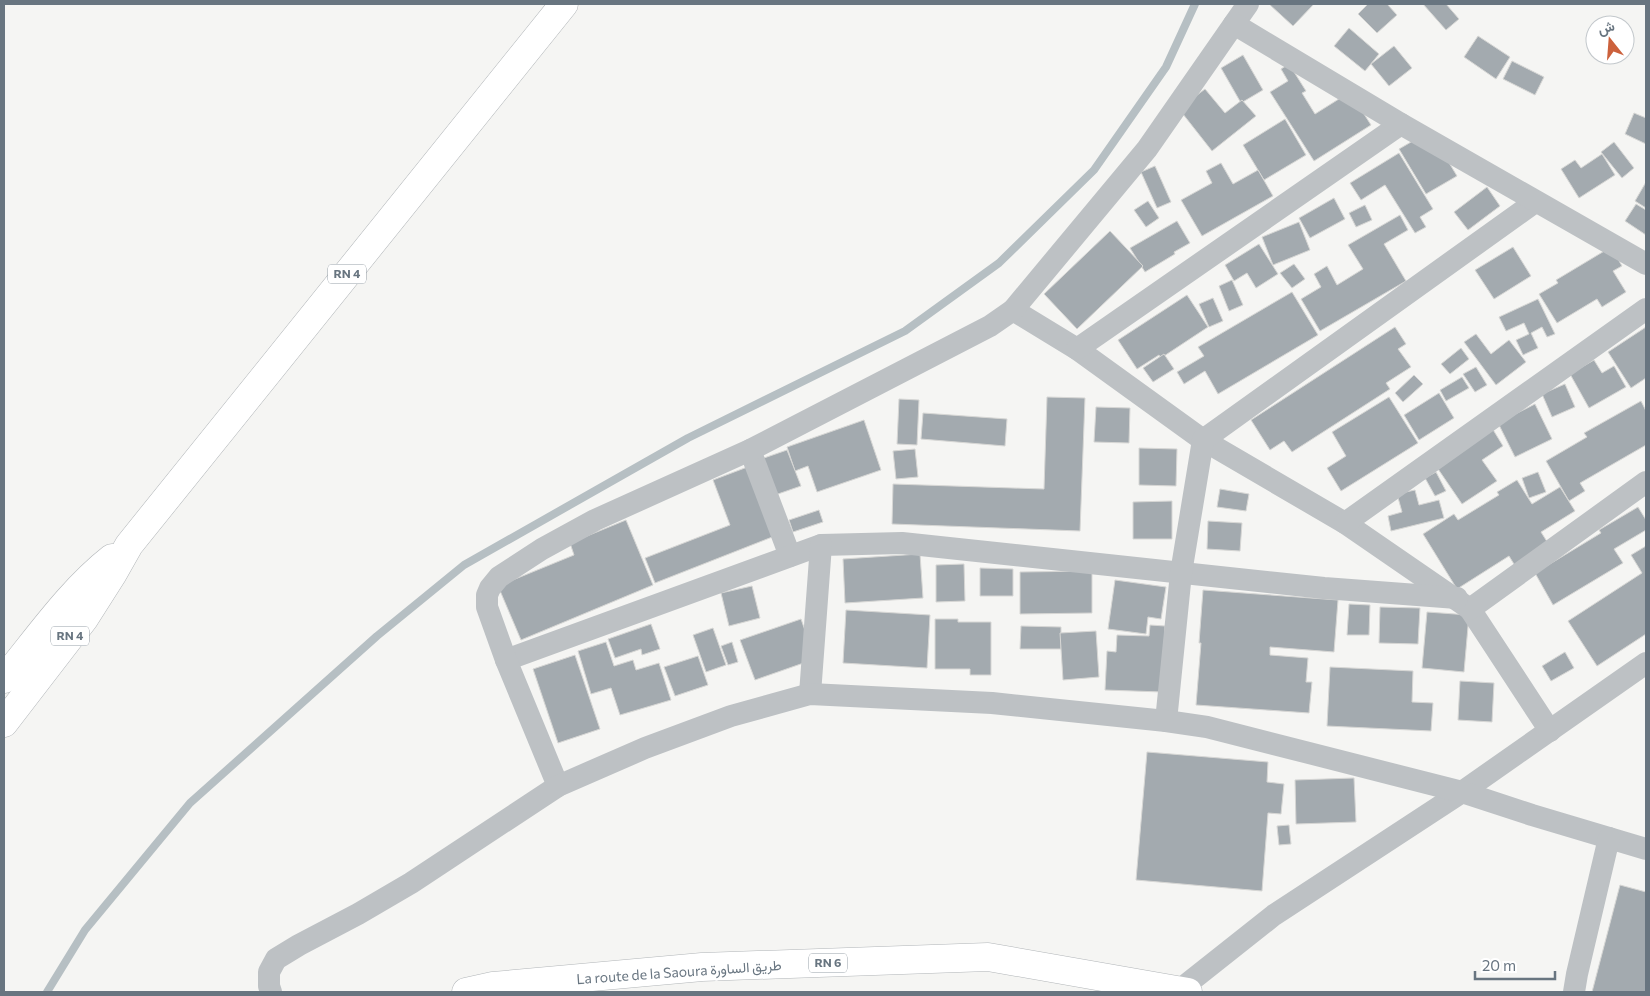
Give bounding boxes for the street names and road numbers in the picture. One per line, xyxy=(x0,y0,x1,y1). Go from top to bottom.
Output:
road number: RN 4 xyxy=(328,264,366,284)
road number: RN 4 xyxy=(51,626,89,646)
road number: RN 6 xyxy=(809,954,847,972)
street label: La route de la Saoura طريق الساورة xyxy=(576,956,782,988)

